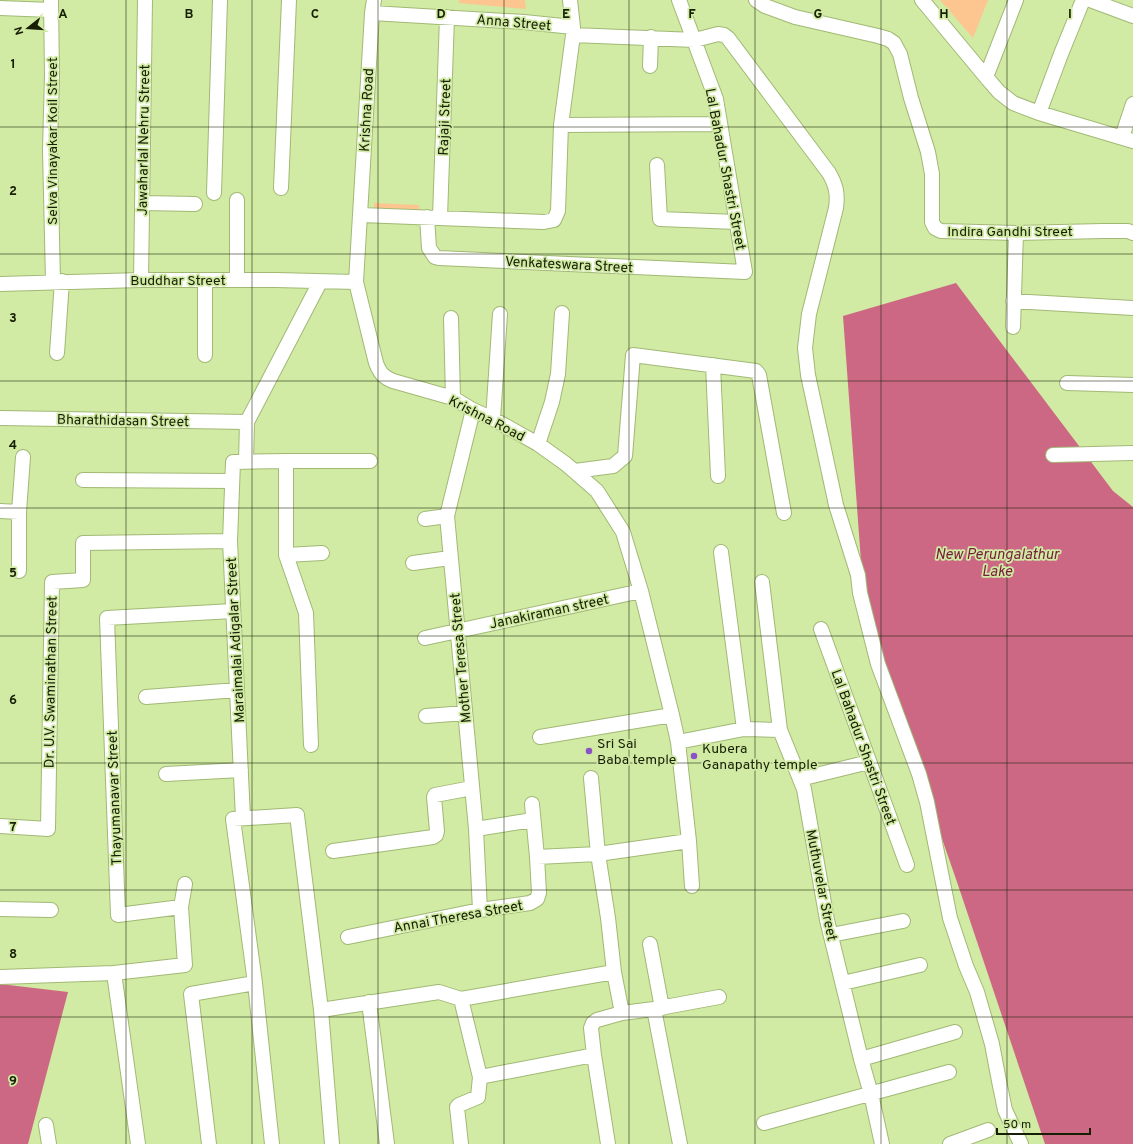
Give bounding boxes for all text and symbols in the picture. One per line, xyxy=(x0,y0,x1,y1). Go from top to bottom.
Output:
text: A xyxy=(58,7,68,23)
text: B xyxy=(185,7,194,23)
text: C xyxy=(311,7,319,23)
text: D xyxy=(436,7,446,23)
text: E xyxy=(562,7,570,23)
text: F xyxy=(688,7,696,23)
text: G xyxy=(814,7,823,23)
text: H xyxy=(939,7,949,23)
text: I xyxy=(1068,7,1072,23)
north arrow xyxy=(8,8,48,48)
street label: Anna Street xyxy=(476,12,552,35)
text: N xyxy=(12,25,27,36)
text: 1 xyxy=(10,57,16,73)
street label: Selva Vinayakar Koil Street xyxy=(45,57,62,225)
street label: Jawaharlal Nehru Street xyxy=(135,64,154,216)
street label: Krishna Road xyxy=(357,68,378,152)
street label: Rajaji Street xyxy=(436,78,455,156)
street label: Lal Bahadur Shastri Street xyxy=(700,87,749,252)
text: 2 xyxy=(9,184,17,200)
street label: Indira Gandhi Street xyxy=(947,224,1073,241)
street label: Venkateswara Street xyxy=(504,254,633,277)
street label: Buddhar Street xyxy=(130,273,226,290)
text: 3 xyxy=(9,311,17,327)
street label: Krishna Road xyxy=(445,393,528,446)
street label: Bharathidasan Street xyxy=(57,412,189,431)
text: 4 xyxy=(9,438,17,454)
water label: New Perungalathur Lake xyxy=(935,546,1060,582)
street label: Maraimalai Adigalar Street xyxy=(224,557,249,723)
text: 5 xyxy=(9,566,17,582)
street label: Mother Teresa Street xyxy=(447,592,476,724)
street label: Janakiraman street xyxy=(488,592,611,633)
street label: Dr. U.V. Swaminathan Street xyxy=(41,596,62,768)
street label: Lal Bahadur Shastri Street xyxy=(826,667,899,828)
text: 6 xyxy=(9,693,17,709)
street label: Thayumanavar Street xyxy=(105,730,126,866)
place label: Sri Sai Baba temple xyxy=(597,736,676,769)
place label: Kubera Ganapathy temple xyxy=(702,741,817,774)
marker: Sri Sai Baba temple xyxy=(584,746,594,756)
marker: Kubera Ganapathy temple xyxy=(689,751,699,761)
text: 7 xyxy=(10,820,17,836)
street label: Muthuvelar Street xyxy=(801,828,840,942)
street label: Annai Theresa Street xyxy=(392,898,524,937)
text: 8 xyxy=(9,947,17,963)
text: 9 xyxy=(9,1074,17,1090)
scale bar xyxy=(997,1110,1090,1136)
text: 50 m xyxy=(1003,1117,1031,1133)

